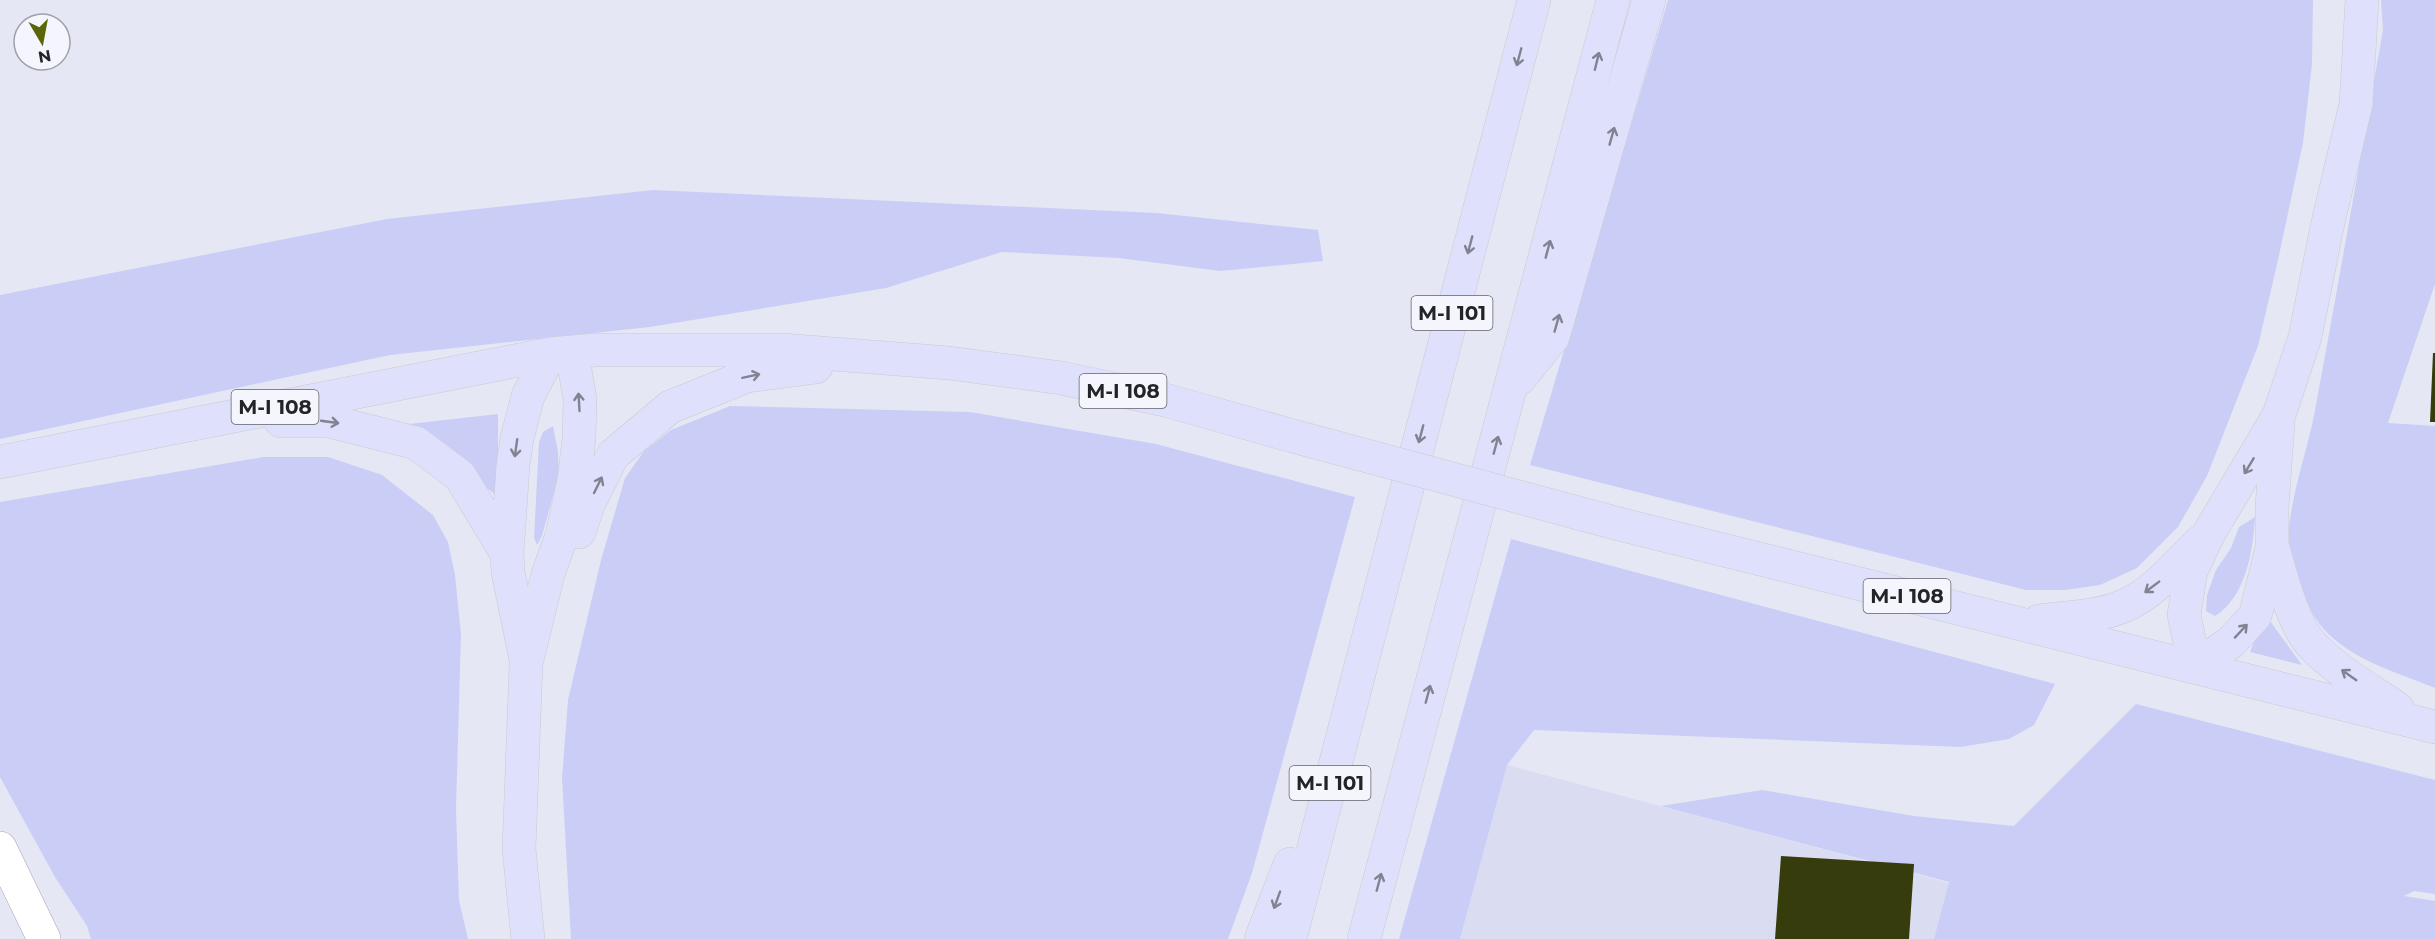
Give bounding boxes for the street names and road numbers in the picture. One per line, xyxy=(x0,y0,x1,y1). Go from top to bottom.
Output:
road number: M-I 101 xyxy=(1412,296,1492,330)
road number: M-I 108 xyxy=(1080,374,1166,408)
road number: M-I 108 xyxy=(232,390,318,424)
road number: M-I 108 xyxy=(1864,579,1950,613)
road number: M-I 101 xyxy=(1290,766,1370,800)

